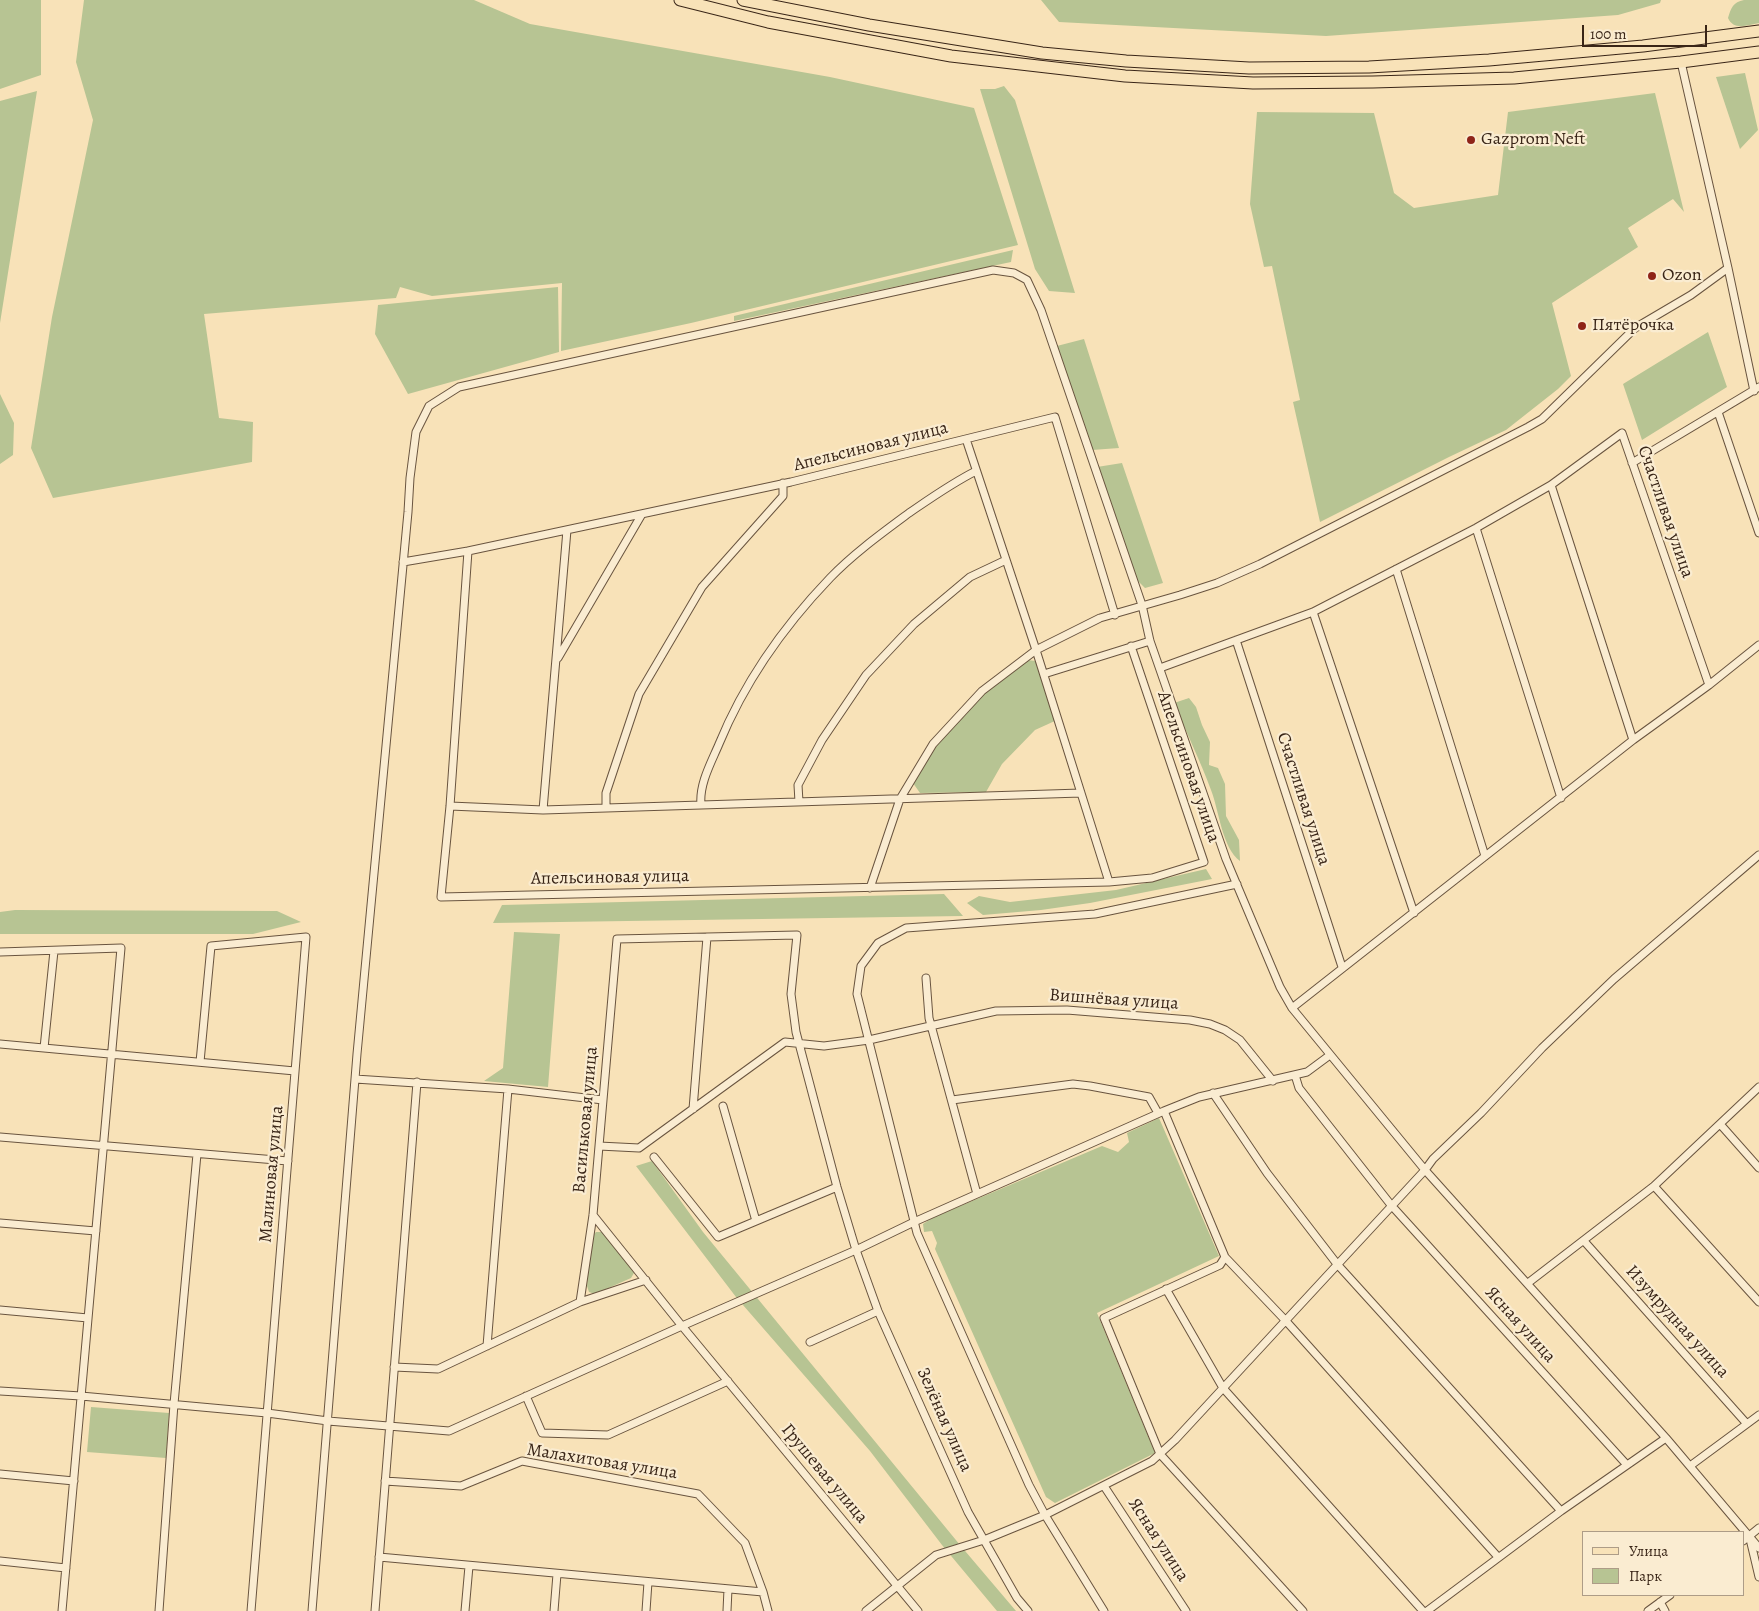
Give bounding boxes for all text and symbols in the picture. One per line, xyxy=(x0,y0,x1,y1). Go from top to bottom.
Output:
scale bar xyxy=(1584,15,1709,47)
text: 100 m xyxy=(1590,24,1627,44)
place label: Gazprom Neft xyxy=(1481,129,1586,151)
marker: Gazprom Neft xyxy=(1465,134,1477,146)
place label: Ozon xyxy=(1662,265,1702,287)
marker: Ozon xyxy=(1646,270,1658,282)
place label: Пятёрочка xyxy=(1592,315,1674,337)
marker: Пятёрочка xyxy=(1576,320,1588,332)
street label: Апельсиновая улица xyxy=(792,417,950,477)
street label: Счастливая улица xyxy=(1632,443,1698,581)
street label: Апельсиновая улица xyxy=(1152,689,1224,845)
street label: Счастливая улица xyxy=(1271,730,1335,868)
street label: Апельсиновая улица xyxy=(531,866,689,890)
street label: Вишнёвая улица xyxy=(1049,985,1179,1015)
street label: Васильковая улица xyxy=(569,1046,603,1194)
street label: Малиновая улица xyxy=(255,1105,289,1243)
street label: Изумрудная улица xyxy=(1621,1261,1733,1383)
street label: Ясная улица xyxy=(1480,1282,1560,1368)
street label: Зелёная улица xyxy=(911,1365,977,1475)
street label: Грушевая улица xyxy=(776,1420,872,1528)
street label: Малахитовая улица xyxy=(525,1439,679,1485)
street label: Ясная улица xyxy=(1123,1494,1193,1586)
legend xyxy=(1582,1531,1744,1596)
text: Улица xyxy=(1629,1541,1668,1561)
text: Парк xyxy=(1629,1566,1662,1586)

